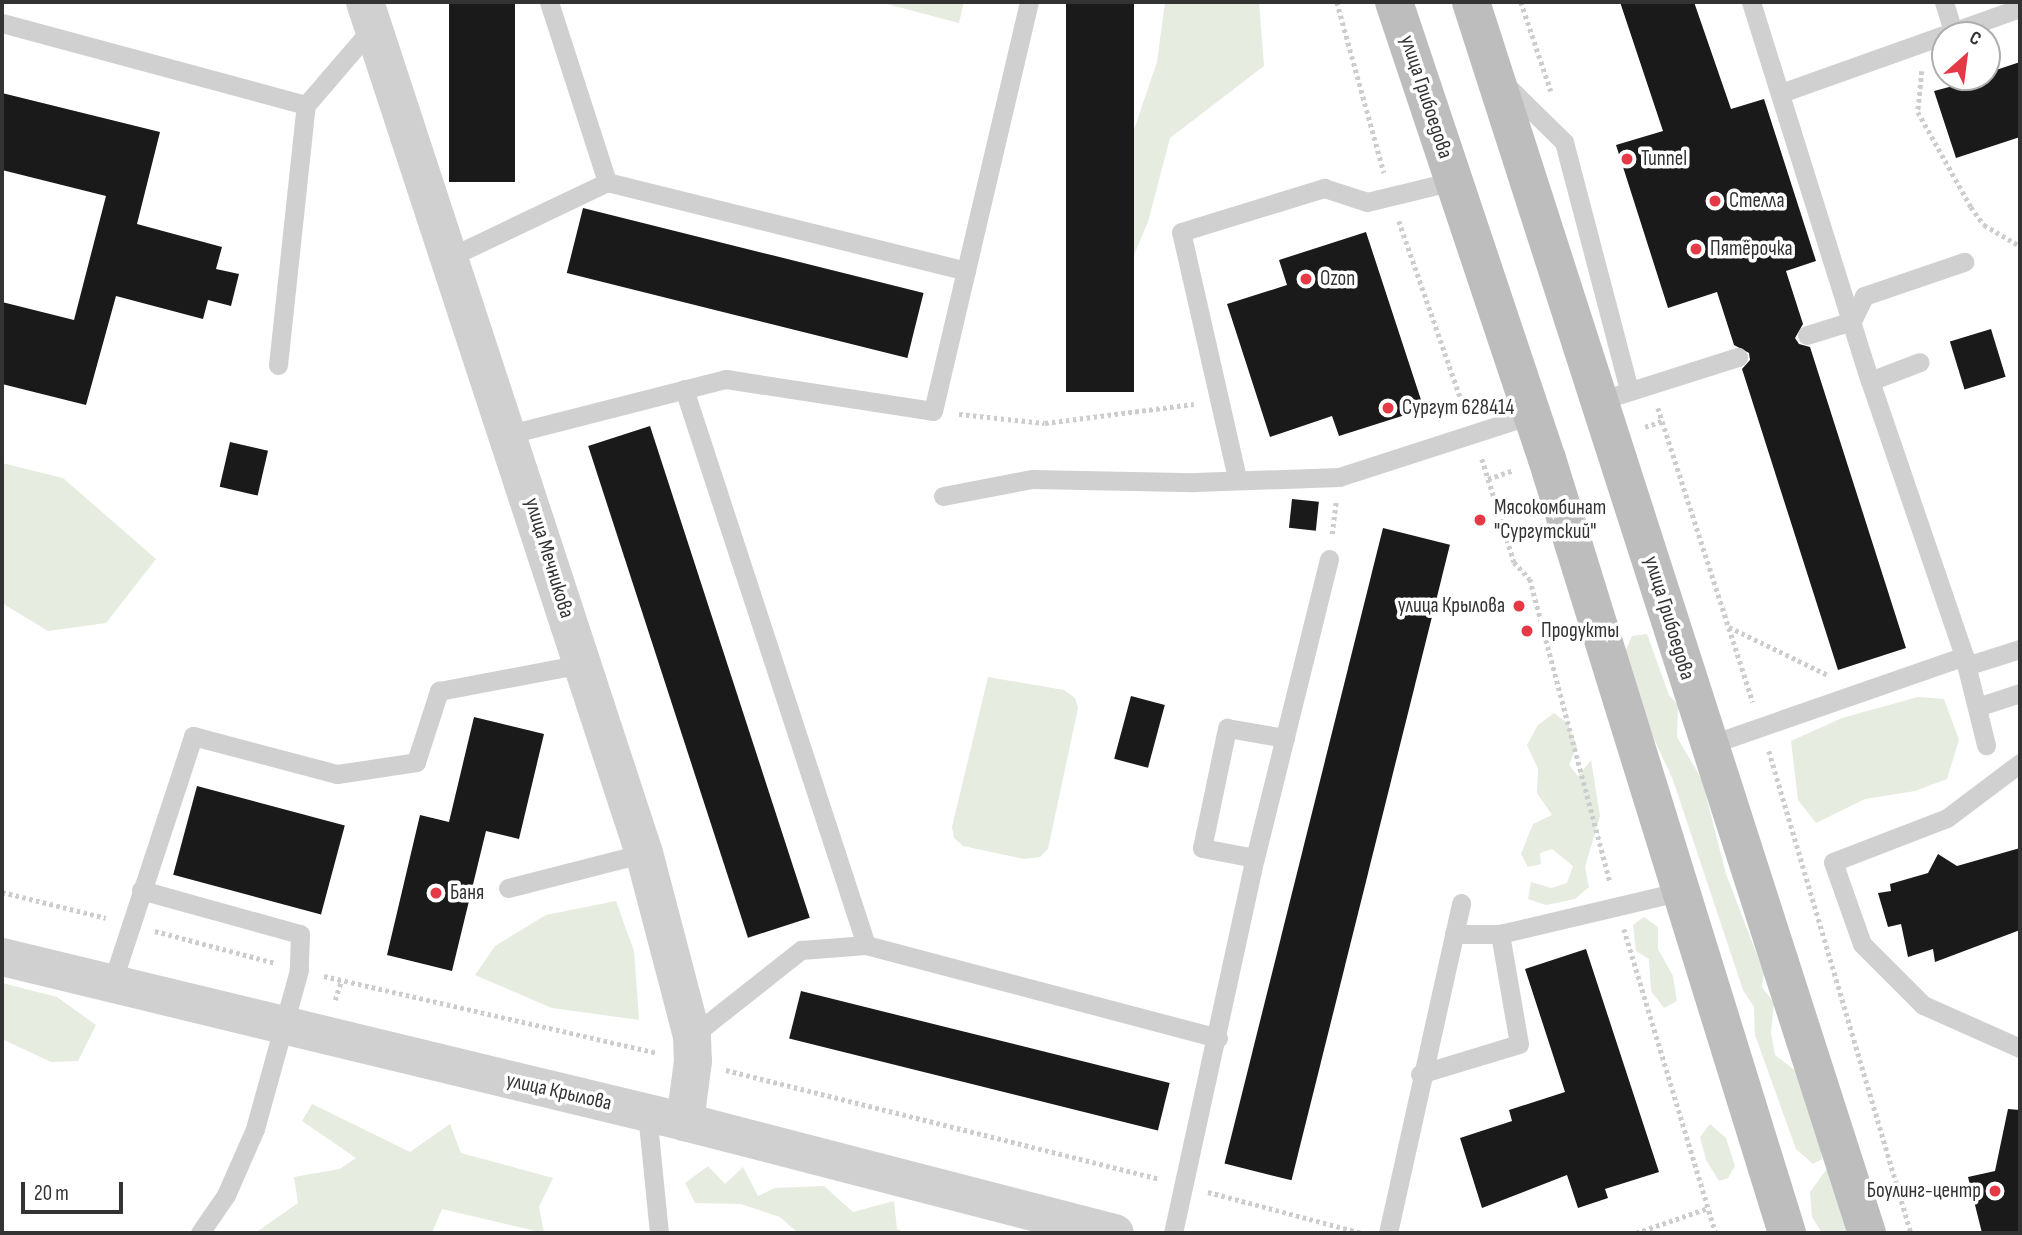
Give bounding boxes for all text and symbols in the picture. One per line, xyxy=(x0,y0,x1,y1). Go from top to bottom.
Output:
north arrow xyxy=(1931,21,2001,91)
text: С xyxy=(1965,26,1985,51)
street label: улица Грибоедова xyxy=(1394,32,1458,162)
place label: Tunnel xyxy=(1641,146,1687,172)
marker: Tunnel xyxy=(1619,151,1635,167)
place label: Стелла xyxy=(1729,188,1785,214)
marker: Стелла xyxy=(1707,193,1723,209)
place label: Пятёрочка xyxy=(1710,236,1793,262)
marker: Пятёрочка xyxy=(1688,241,1704,257)
place label: Ozon xyxy=(1320,266,1355,292)
marker: Ozon xyxy=(1298,271,1314,287)
place label: Сургут 628414 xyxy=(1402,395,1514,421)
marker: Сургут 628414 xyxy=(1380,400,1396,416)
street label: улица Мечникова xyxy=(519,495,579,621)
place label: Мясокомбинат "Сургутский" xyxy=(1494,495,1606,545)
marker: Мясокомбинат "Сургутский" xyxy=(1472,512,1488,528)
street label: улица Грибоедова xyxy=(1638,553,1700,683)
place label: улица Крылова xyxy=(1398,593,1505,619)
marker: улица Крылова xyxy=(1511,598,1527,614)
place label: Продукты xyxy=(1541,618,1619,644)
marker: Продукты xyxy=(1519,623,1535,639)
place label: Баня xyxy=(450,880,484,906)
marker: Баня xyxy=(428,885,444,901)
street label: улица Крылова xyxy=(504,1068,614,1116)
scale bar xyxy=(24,1168,126,1212)
place label: Боулинг-центр xyxy=(1867,1178,1981,1204)
text: 20 m xyxy=(34,1181,69,1206)
marker: Боулинг-центр xyxy=(1987,1183,2003,1199)

